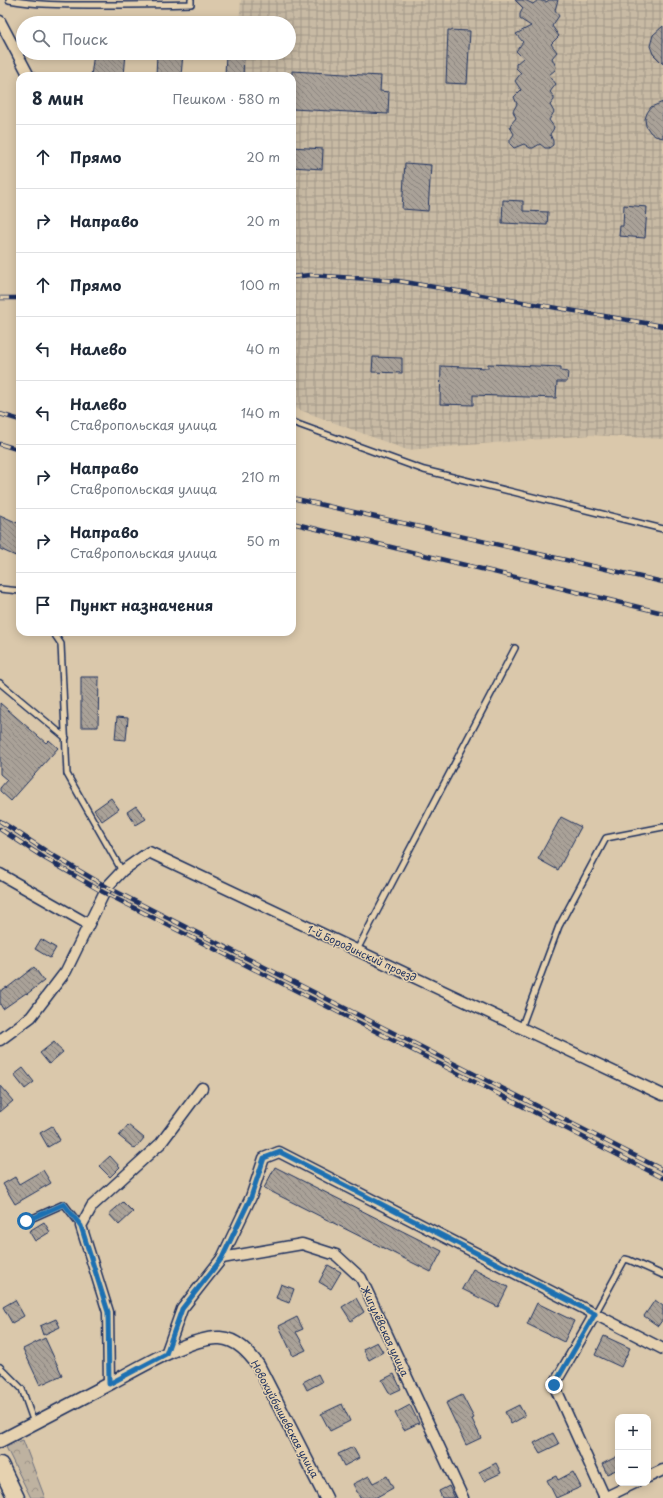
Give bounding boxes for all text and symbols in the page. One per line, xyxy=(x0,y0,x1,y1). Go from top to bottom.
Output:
search box xyxy=(16,16,296,60)
icon: search xyxy=(30,27,52,49)
text: Поиск xyxy=(62,27,108,50)
text: 8 мин xyxy=(32,85,84,111)
text: Пешком · 580 m xyxy=(172,89,280,108)
text: Прямо xyxy=(70,145,121,168)
icon: ahead xyxy=(32,146,54,168)
text: 20 m xyxy=(246,147,280,166)
text: Направо xyxy=(70,209,139,232)
icon: right xyxy=(32,210,54,232)
text: 20 m xyxy=(246,211,280,230)
text: Прямо xyxy=(70,273,121,296)
icon: ahead xyxy=(32,274,54,296)
text: 100 m xyxy=(240,275,280,294)
text: Налево xyxy=(70,337,127,360)
icon: left xyxy=(32,338,54,360)
text: 40 m xyxy=(246,339,280,358)
text: Налево xyxy=(70,392,127,415)
icon: left xyxy=(32,402,54,424)
text: 140 m xyxy=(241,403,280,422)
text: Ставропольская улица xyxy=(70,415,217,434)
text: Направо xyxy=(70,456,139,479)
icon: right xyxy=(32,466,54,488)
text: 210 m xyxy=(241,467,280,486)
text: Ставропольская улица xyxy=(70,479,217,498)
text: Направо xyxy=(70,520,139,543)
icon: right xyxy=(32,530,54,552)
text: 50 m xyxy=(246,531,280,550)
text: Ставропольская улица xyxy=(70,543,217,562)
text: Пункт назначения xyxy=(70,593,213,616)
icon: arrive xyxy=(32,594,54,616)
street label: 1-й Бородинский проезд xyxy=(305,921,420,985)
route start xyxy=(17,1212,35,1230)
street label: Жигулёвская улица xyxy=(358,1282,413,1379)
street label: Новокуйбышевская улица xyxy=(248,1357,323,1481)
route end xyxy=(545,1376,563,1394)
map controls xyxy=(615,1414,651,1486)
button: + xyxy=(615,1414,651,1450)
button: − xyxy=(615,1450,651,1486)

